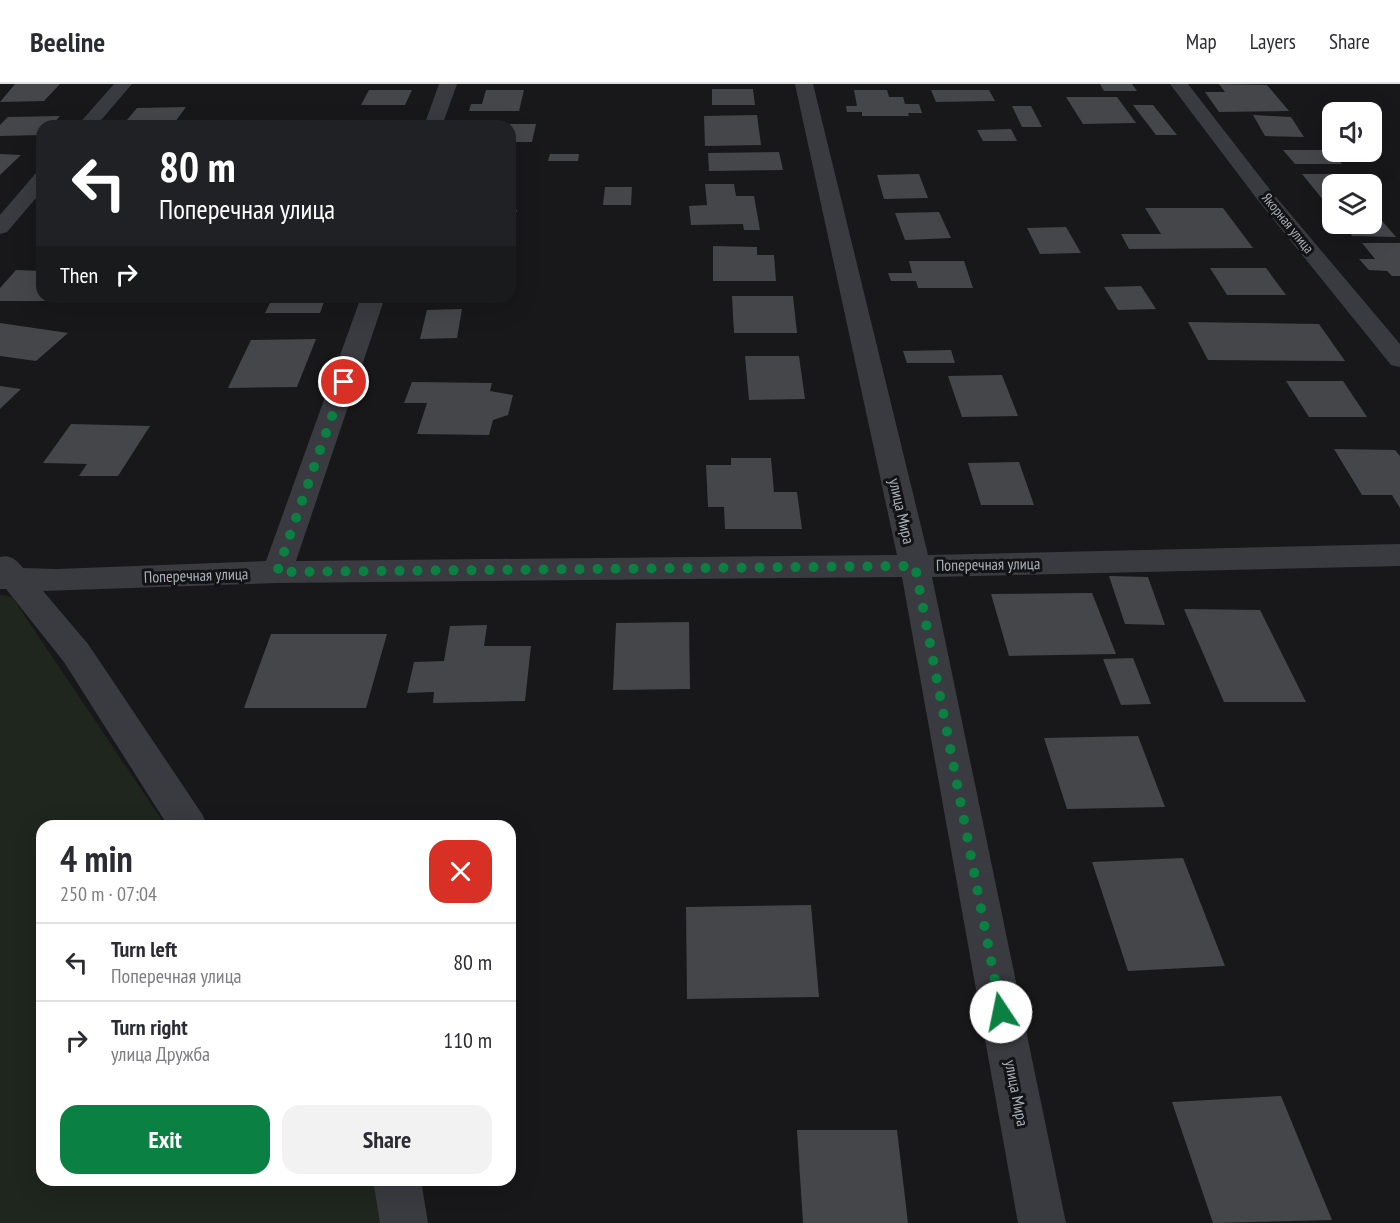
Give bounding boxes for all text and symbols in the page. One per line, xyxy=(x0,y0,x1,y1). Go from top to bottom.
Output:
text: Beeline xyxy=(30,23,105,60)
text: Map xyxy=(1186,28,1217,55)
text: Layers xyxy=(1250,28,1296,55)
text: Share xyxy=(1329,28,1370,55)
map controls xyxy=(1322,102,1382,234)
button: sound xyxy=(1322,102,1382,162)
text: 80 m xyxy=(159,139,236,194)
icon: left xyxy=(60,144,138,222)
button: layers xyxy=(1322,174,1382,234)
street label: Якорная улица xyxy=(1258,189,1318,257)
text: Поперечная улица xyxy=(159,192,335,226)
icon: right xyxy=(110,258,143,291)
text: Then xyxy=(60,261,98,289)
pin xyxy=(318,356,369,407)
icon: arrive xyxy=(327,365,360,398)
street label: улица Мира xyxy=(885,476,919,546)
street label: Поперечная улица xyxy=(936,553,1040,575)
street label: Поперечная улица xyxy=(143,563,249,587)
text: 4 min xyxy=(60,835,133,882)
button: close xyxy=(429,840,492,903)
text: 250 m · 07:04 xyxy=(60,881,157,907)
text: Turn left xyxy=(111,935,177,963)
icon: left xyxy=(60,946,93,979)
text: 80 m xyxy=(453,948,492,976)
text: Поперечная улица xyxy=(111,963,241,989)
position arrow xyxy=(969,980,1033,1044)
text: Turn right xyxy=(111,1013,188,1041)
icon: right xyxy=(60,1024,93,1057)
text: 110 m xyxy=(443,1026,492,1054)
text: улица Дружба xyxy=(111,1041,210,1067)
street label: улица Мира xyxy=(1001,1058,1033,1128)
button: Exit xyxy=(60,1105,270,1174)
button: Share xyxy=(282,1105,492,1174)

